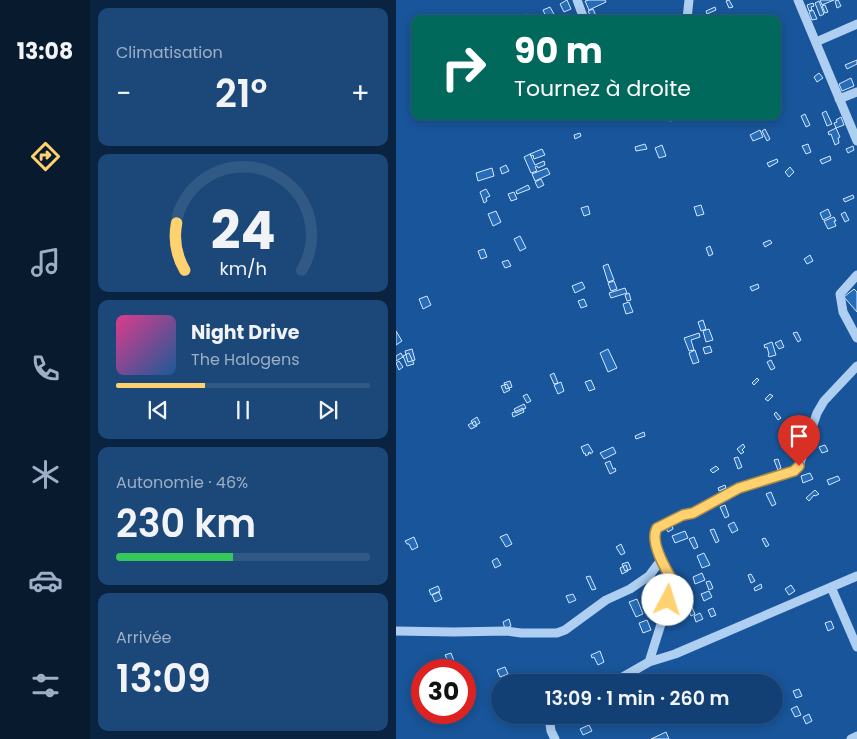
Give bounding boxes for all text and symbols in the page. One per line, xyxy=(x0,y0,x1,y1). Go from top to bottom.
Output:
text: 90 m xyxy=(514,26,603,75)
icon: right xyxy=(431,35,496,100)
text: 13:08 xyxy=(17,36,73,67)
text: Climatisation xyxy=(116,41,223,64)
text: 21° xyxy=(215,67,267,120)
text: Tournez à droite xyxy=(514,73,691,104)
text: − xyxy=(116,74,131,113)
text: + xyxy=(351,74,370,113)
icon: directions xyxy=(28,139,63,174)
text: 24 xyxy=(211,194,275,267)
icon: music xyxy=(28,245,63,280)
text: km/h xyxy=(219,256,267,281)
text: Night Drive xyxy=(191,319,300,346)
text: The Halogens xyxy=(191,348,299,371)
icon: phone xyxy=(28,351,63,386)
icon: previous xyxy=(144,396,172,424)
icon: pause xyxy=(229,396,257,424)
icon: next xyxy=(314,396,342,424)
pin xyxy=(778,415,820,466)
icon: arrive xyxy=(785,422,813,450)
icon: climate xyxy=(28,457,63,492)
text: Autonomie · 46% xyxy=(116,471,248,494)
text: 230 km xyxy=(116,497,256,550)
icon: car xyxy=(28,563,63,598)
position arrow xyxy=(641,573,693,625)
text: Arrivée xyxy=(116,626,171,649)
text: 13:09 xyxy=(116,652,211,705)
speed limit sign: 30 xyxy=(411,659,476,724)
icon: filters xyxy=(28,668,63,703)
text: 13:09 · 1 min · 260 m xyxy=(545,685,729,712)

